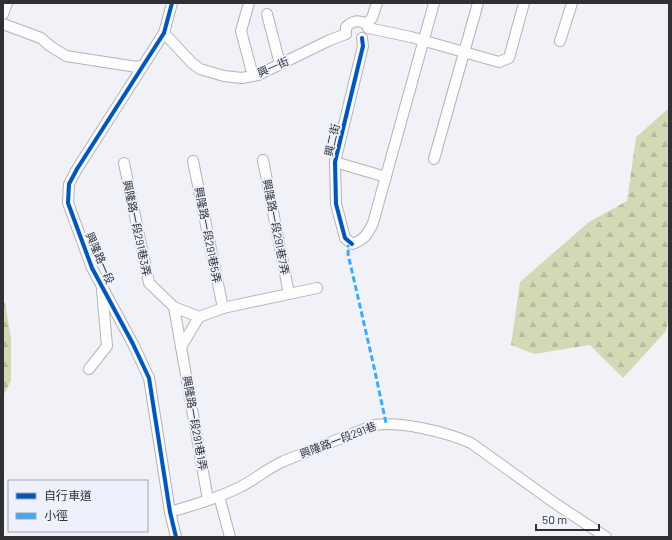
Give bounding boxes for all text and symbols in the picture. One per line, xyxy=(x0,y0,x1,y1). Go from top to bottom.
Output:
street label: 興一街 xyxy=(255,54,291,79)
street label: 興二街 xyxy=(321,122,342,157)
street label: 興隆路一段291巷7弄 xyxy=(261,178,292,276)
street label: 興隆路一段291巷3弄 xyxy=(121,179,154,277)
street label: 興隆路一段291巷5弄 xyxy=(193,186,224,284)
street label: 興隆路一段 xyxy=(84,230,117,286)
street label: 興隆路一段291巷1弄 xyxy=(181,374,210,471)
street label: 興隆路一段291巷 xyxy=(298,419,378,460)
legend xyxy=(8,480,148,532)
text: 自行車道 xyxy=(44,488,92,502)
scale bar xyxy=(536,506,599,532)
text: 小徑 xyxy=(44,508,68,522)
text: 50 m xyxy=(542,512,567,526)

